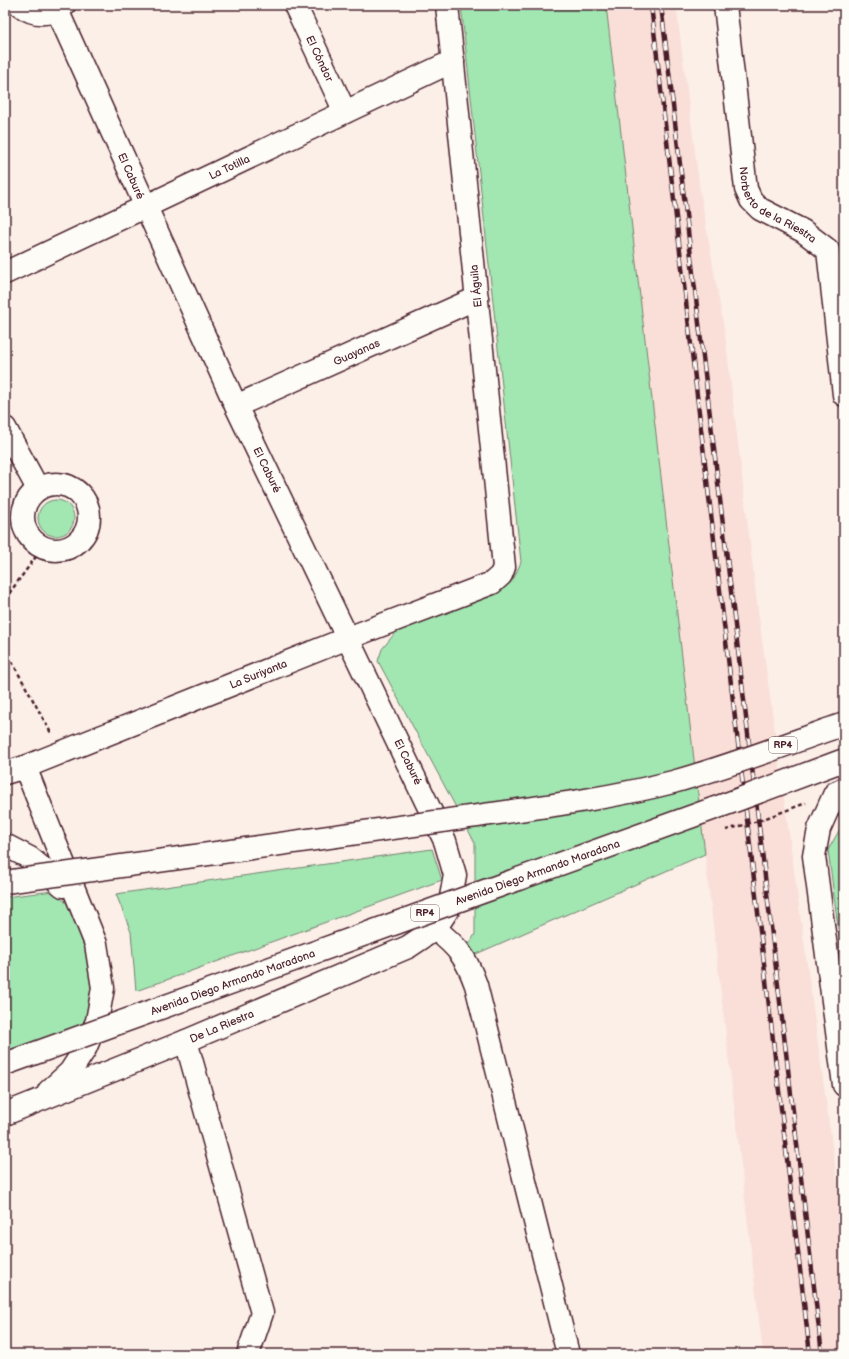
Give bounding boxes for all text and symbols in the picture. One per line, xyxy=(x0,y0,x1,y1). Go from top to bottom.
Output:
street label: El Cóndor xyxy=(304,33,337,85)
street label: El Caburé xyxy=(115,151,147,202)
street label: La Totilla xyxy=(207,152,252,182)
street label: Norberto de la Riestra xyxy=(737,166,819,245)
street label: El Águila xyxy=(466,264,485,308)
street label: Guayanas xyxy=(331,336,382,368)
street label: El Caburé xyxy=(250,445,284,495)
street label: La Suriyanta xyxy=(228,657,289,691)
street label: El Caburé xyxy=(391,737,425,787)
road number: RP4 xyxy=(769,737,797,753)
street label: Avenida Diego Armando Maradona xyxy=(454,836,621,908)
road number: RP4 xyxy=(411,905,439,921)
street label: Avenida Diego Armando Maradona xyxy=(149,946,317,1018)
street label: De La Riestra xyxy=(188,1007,256,1045)

